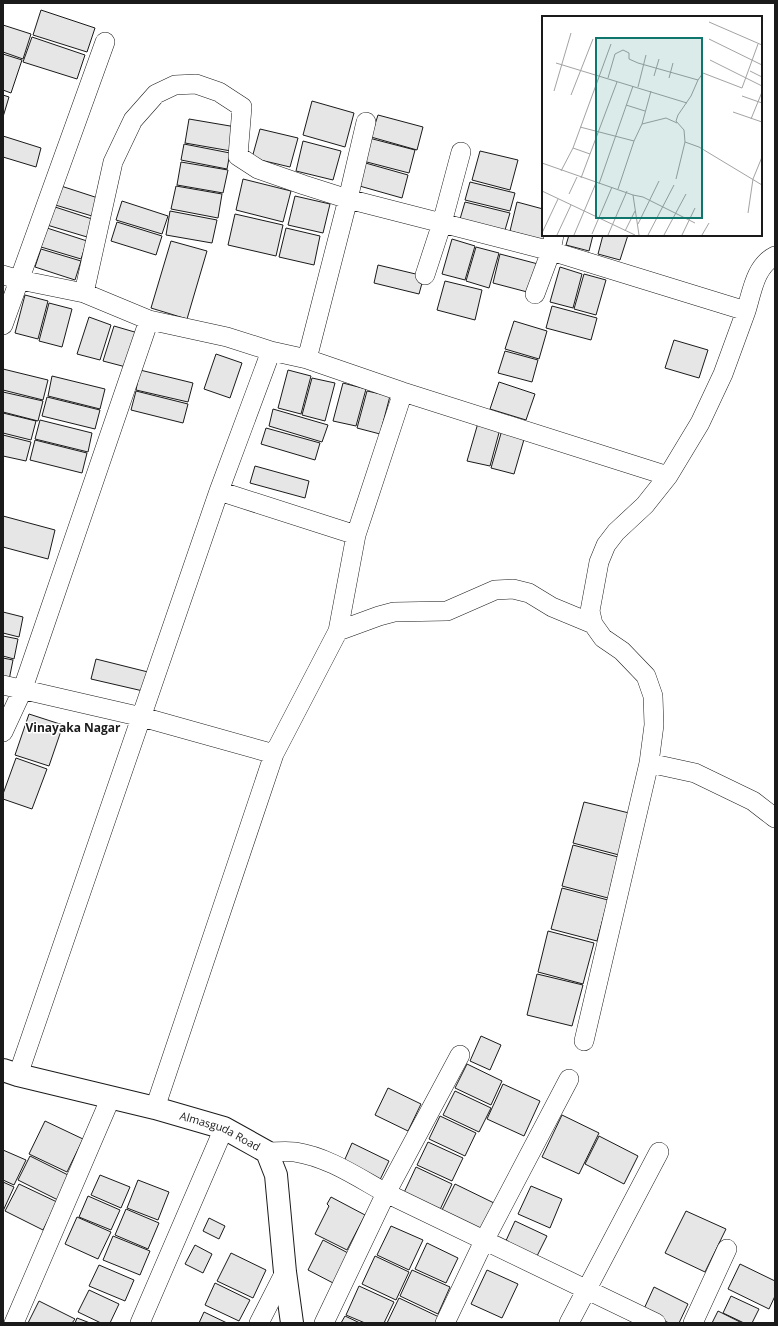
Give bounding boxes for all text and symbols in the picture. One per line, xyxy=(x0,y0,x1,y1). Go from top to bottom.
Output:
inset map xyxy=(542,16,762,236)
district label: Vinayaka Nagar xyxy=(26,719,121,736)
street label: Almasguda Road xyxy=(178,1108,263,1154)

